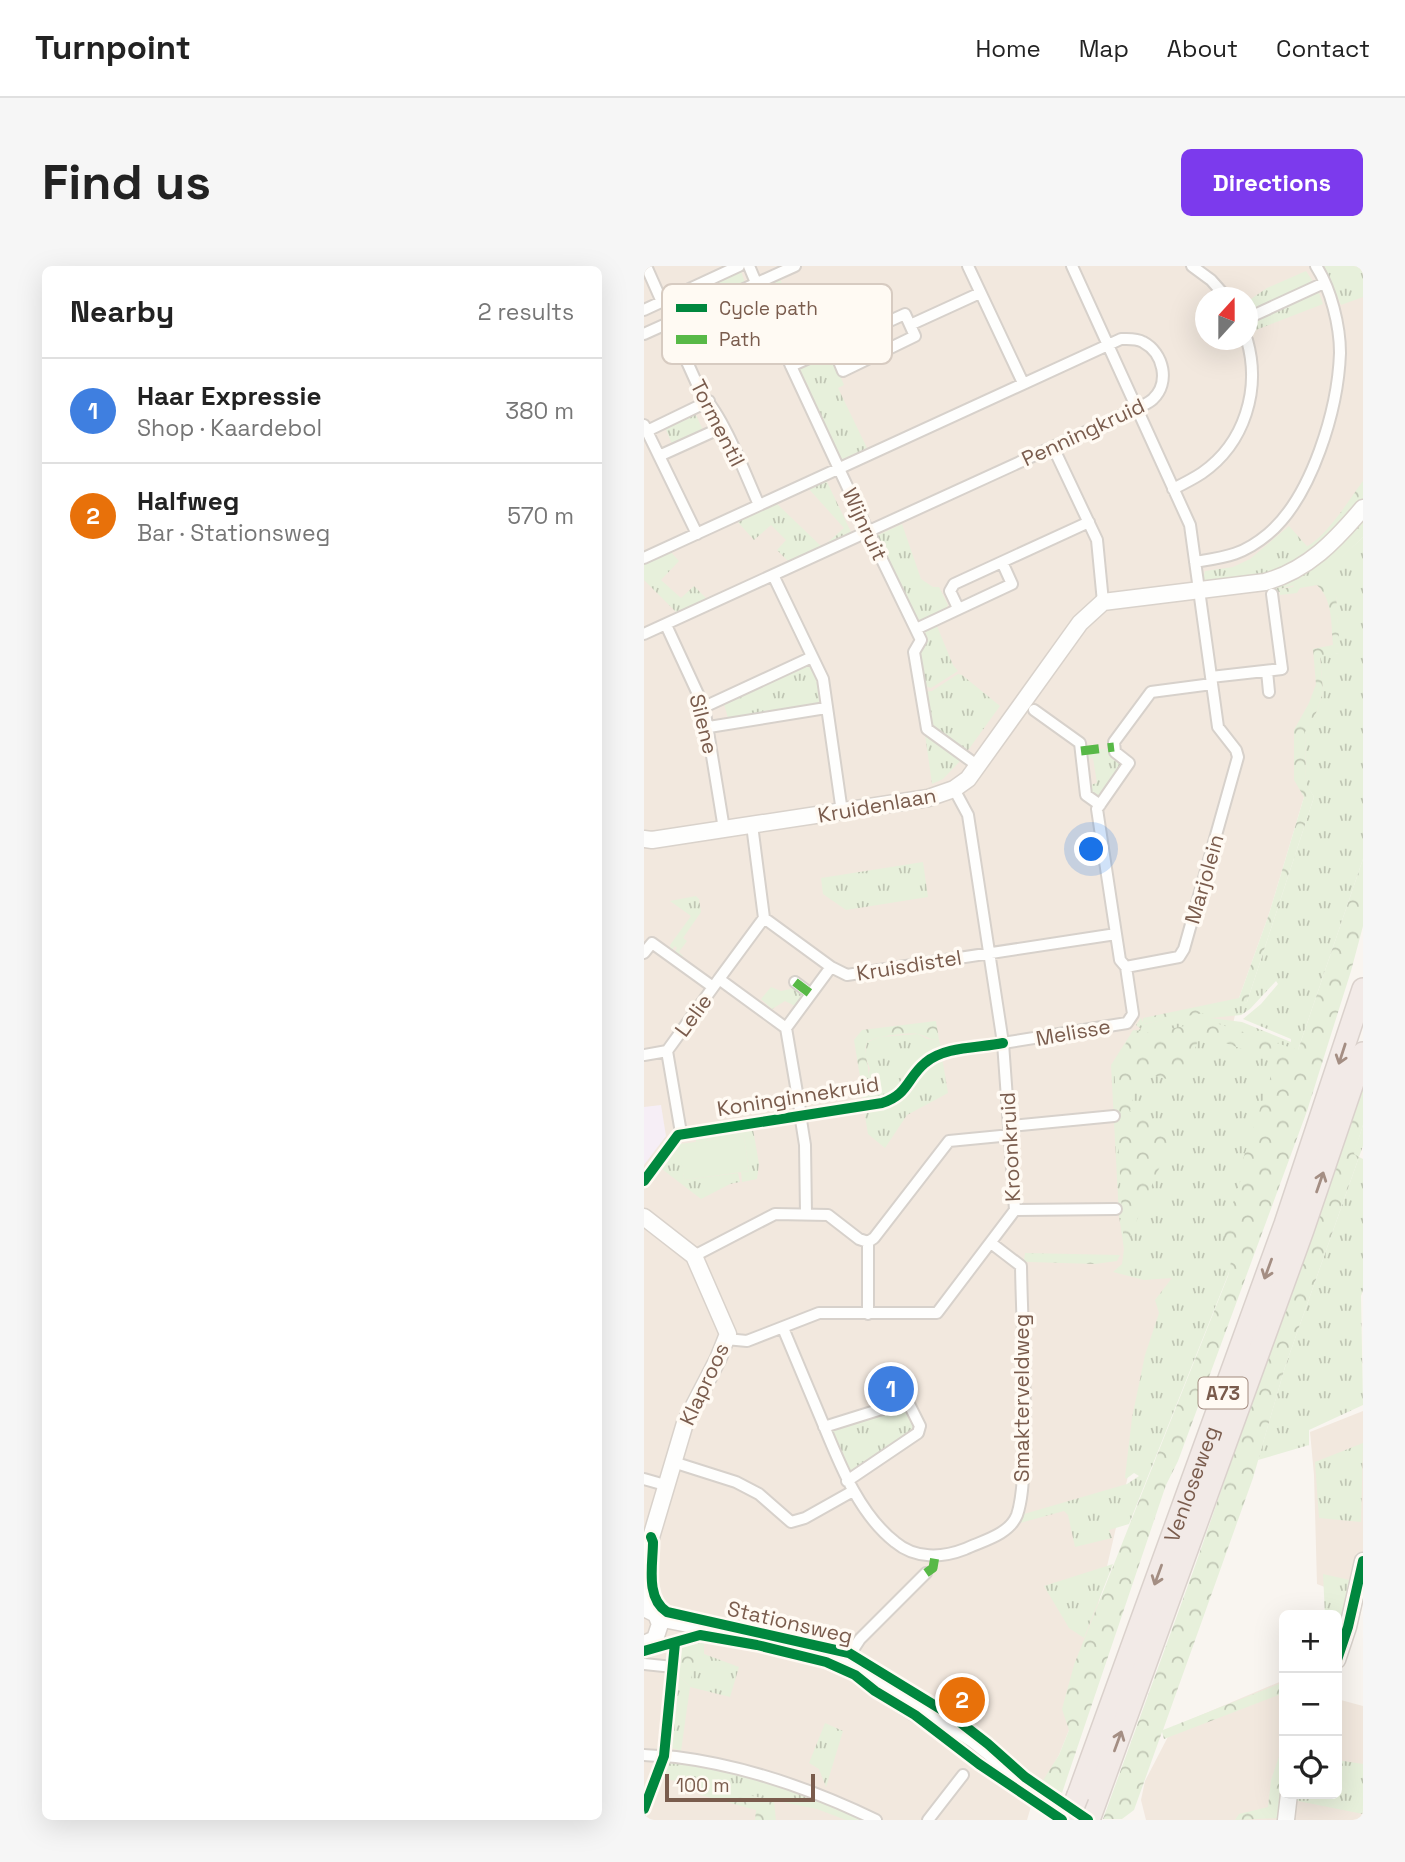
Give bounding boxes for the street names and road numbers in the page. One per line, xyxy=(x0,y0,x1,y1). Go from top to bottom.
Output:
street label: Tormentil xyxy=(685,375,751,471)
street label: Penningkruid xyxy=(1017,392,1149,472)
street label: Wijnruit xyxy=(836,483,894,565)
street label: Silene xyxy=(684,691,724,757)
street label: Kruidenlaan xyxy=(816,781,938,829)
street label: Marjolein xyxy=(1178,831,1230,927)
street label: Kruisdistel xyxy=(854,943,964,987)
street label: Lelie xyxy=(668,988,718,1042)
street label: Melisse xyxy=(1034,1012,1112,1052)
street label: Koninginnekruid xyxy=(715,1070,881,1122)
street label: Kroonkruid xyxy=(994,1091,1026,1203)
street label: Smakterveldweg xyxy=(1008,1314,1035,1482)
street label: Klaproos xyxy=(673,1338,735,1430)
road number: A73 xyxy=(1198,1378,1248,1408)
street label: Venloseweg xyxy=(1157,1422,1224,1546)
street label: Stationsweg xyxy=(725,1594,855,1650)

